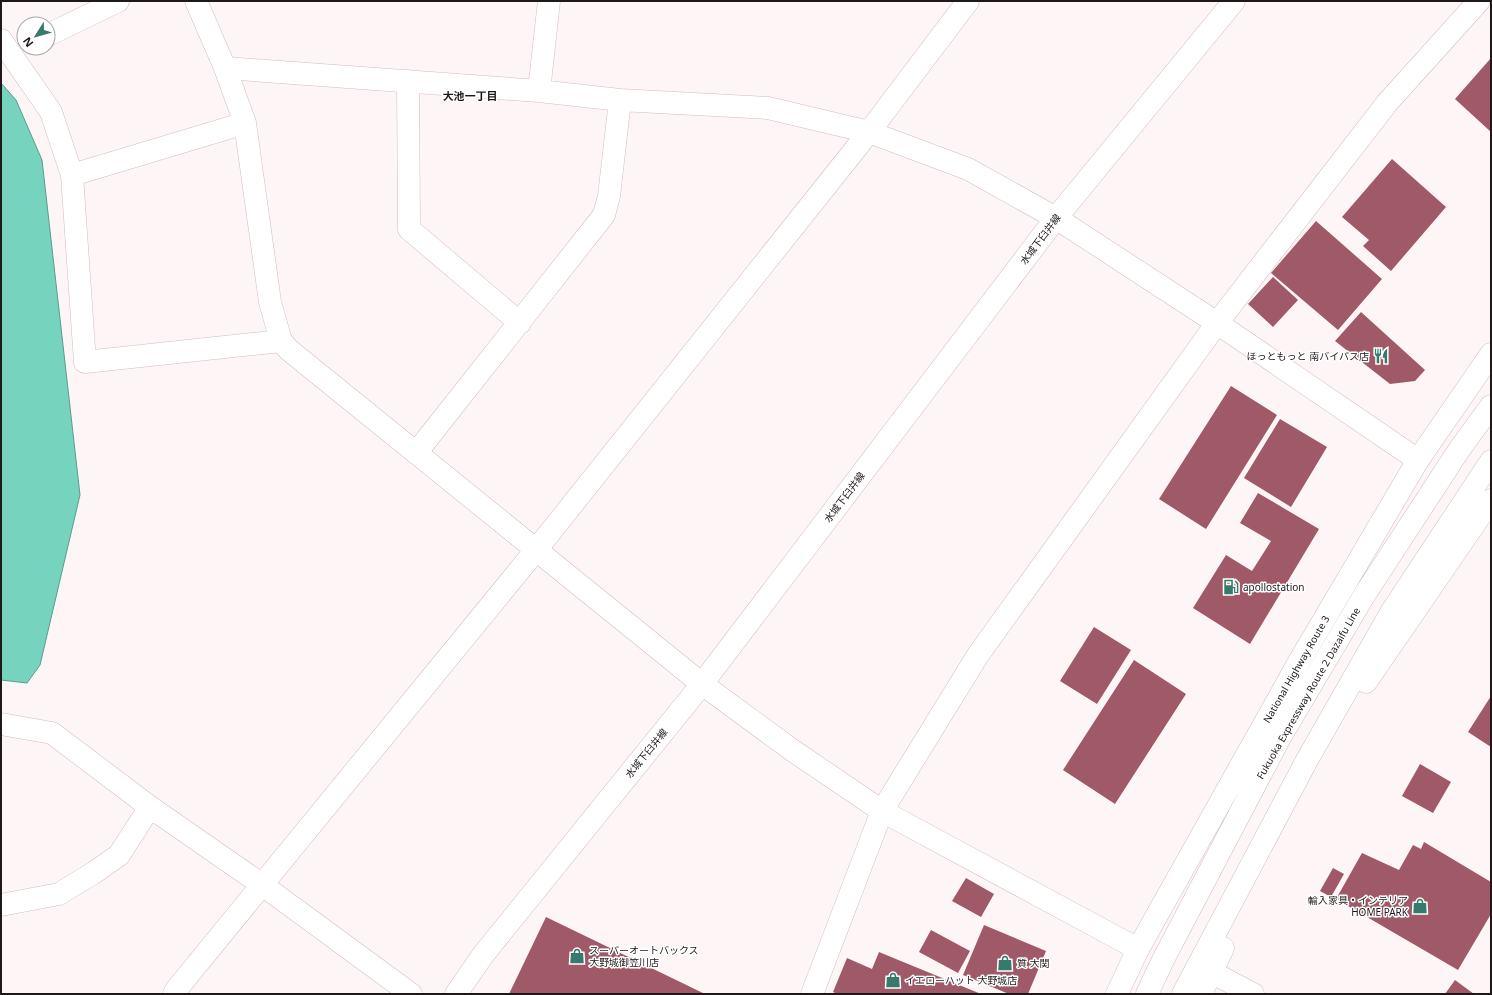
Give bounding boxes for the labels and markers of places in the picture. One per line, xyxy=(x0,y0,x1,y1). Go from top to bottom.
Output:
restaurant icon: ほっともっと 南バイパス店 xyxy=(1372,347,1390,365)
place label: ほっともっと 南バイパス店 xyxy=(1247,349,1369,363)
fuel station icon: apollostation xyxy=(1222,578,1240,596)
place label: apollostation xyxy=(1243,580,1304,594)
place label: 輸入家具・インテリア HOME PARK xyxy=(1308,893,1409,919)
shop icon: 輸入家具・インテリア HOME PARK xyxy=(1411,897,1429,915)
place label: スーパーオートバックス 大野城御笠川店 xyxy=(589,943,699,969)
shop icon: スーパーオートバックス 大野城御笠川店 xyxy=(568,947,586,965)
shop icon: 質 大関 xyxy=(996,954,1014,972)
place label: 質 大関 xyxy=(1017,956,1050,970)
shop icon: イエローハット 大野城店 xyxy=(884,971,902,989)
place label: イエローハット 大野城店 xyxy=(905,973,1017,987)

